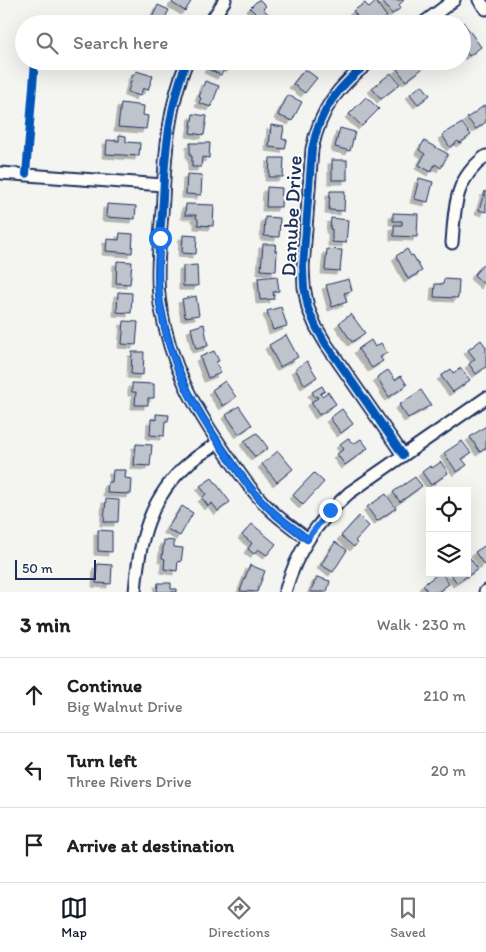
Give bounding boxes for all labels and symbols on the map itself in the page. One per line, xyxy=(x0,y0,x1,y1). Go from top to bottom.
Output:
street label: Danube Drive xyxy=(275,155,307,277)
route start xyxy=(149,227,172,250)
route end xyxy=(319,499,342,522)
scale bar xyxy=(15,557,96,580)

